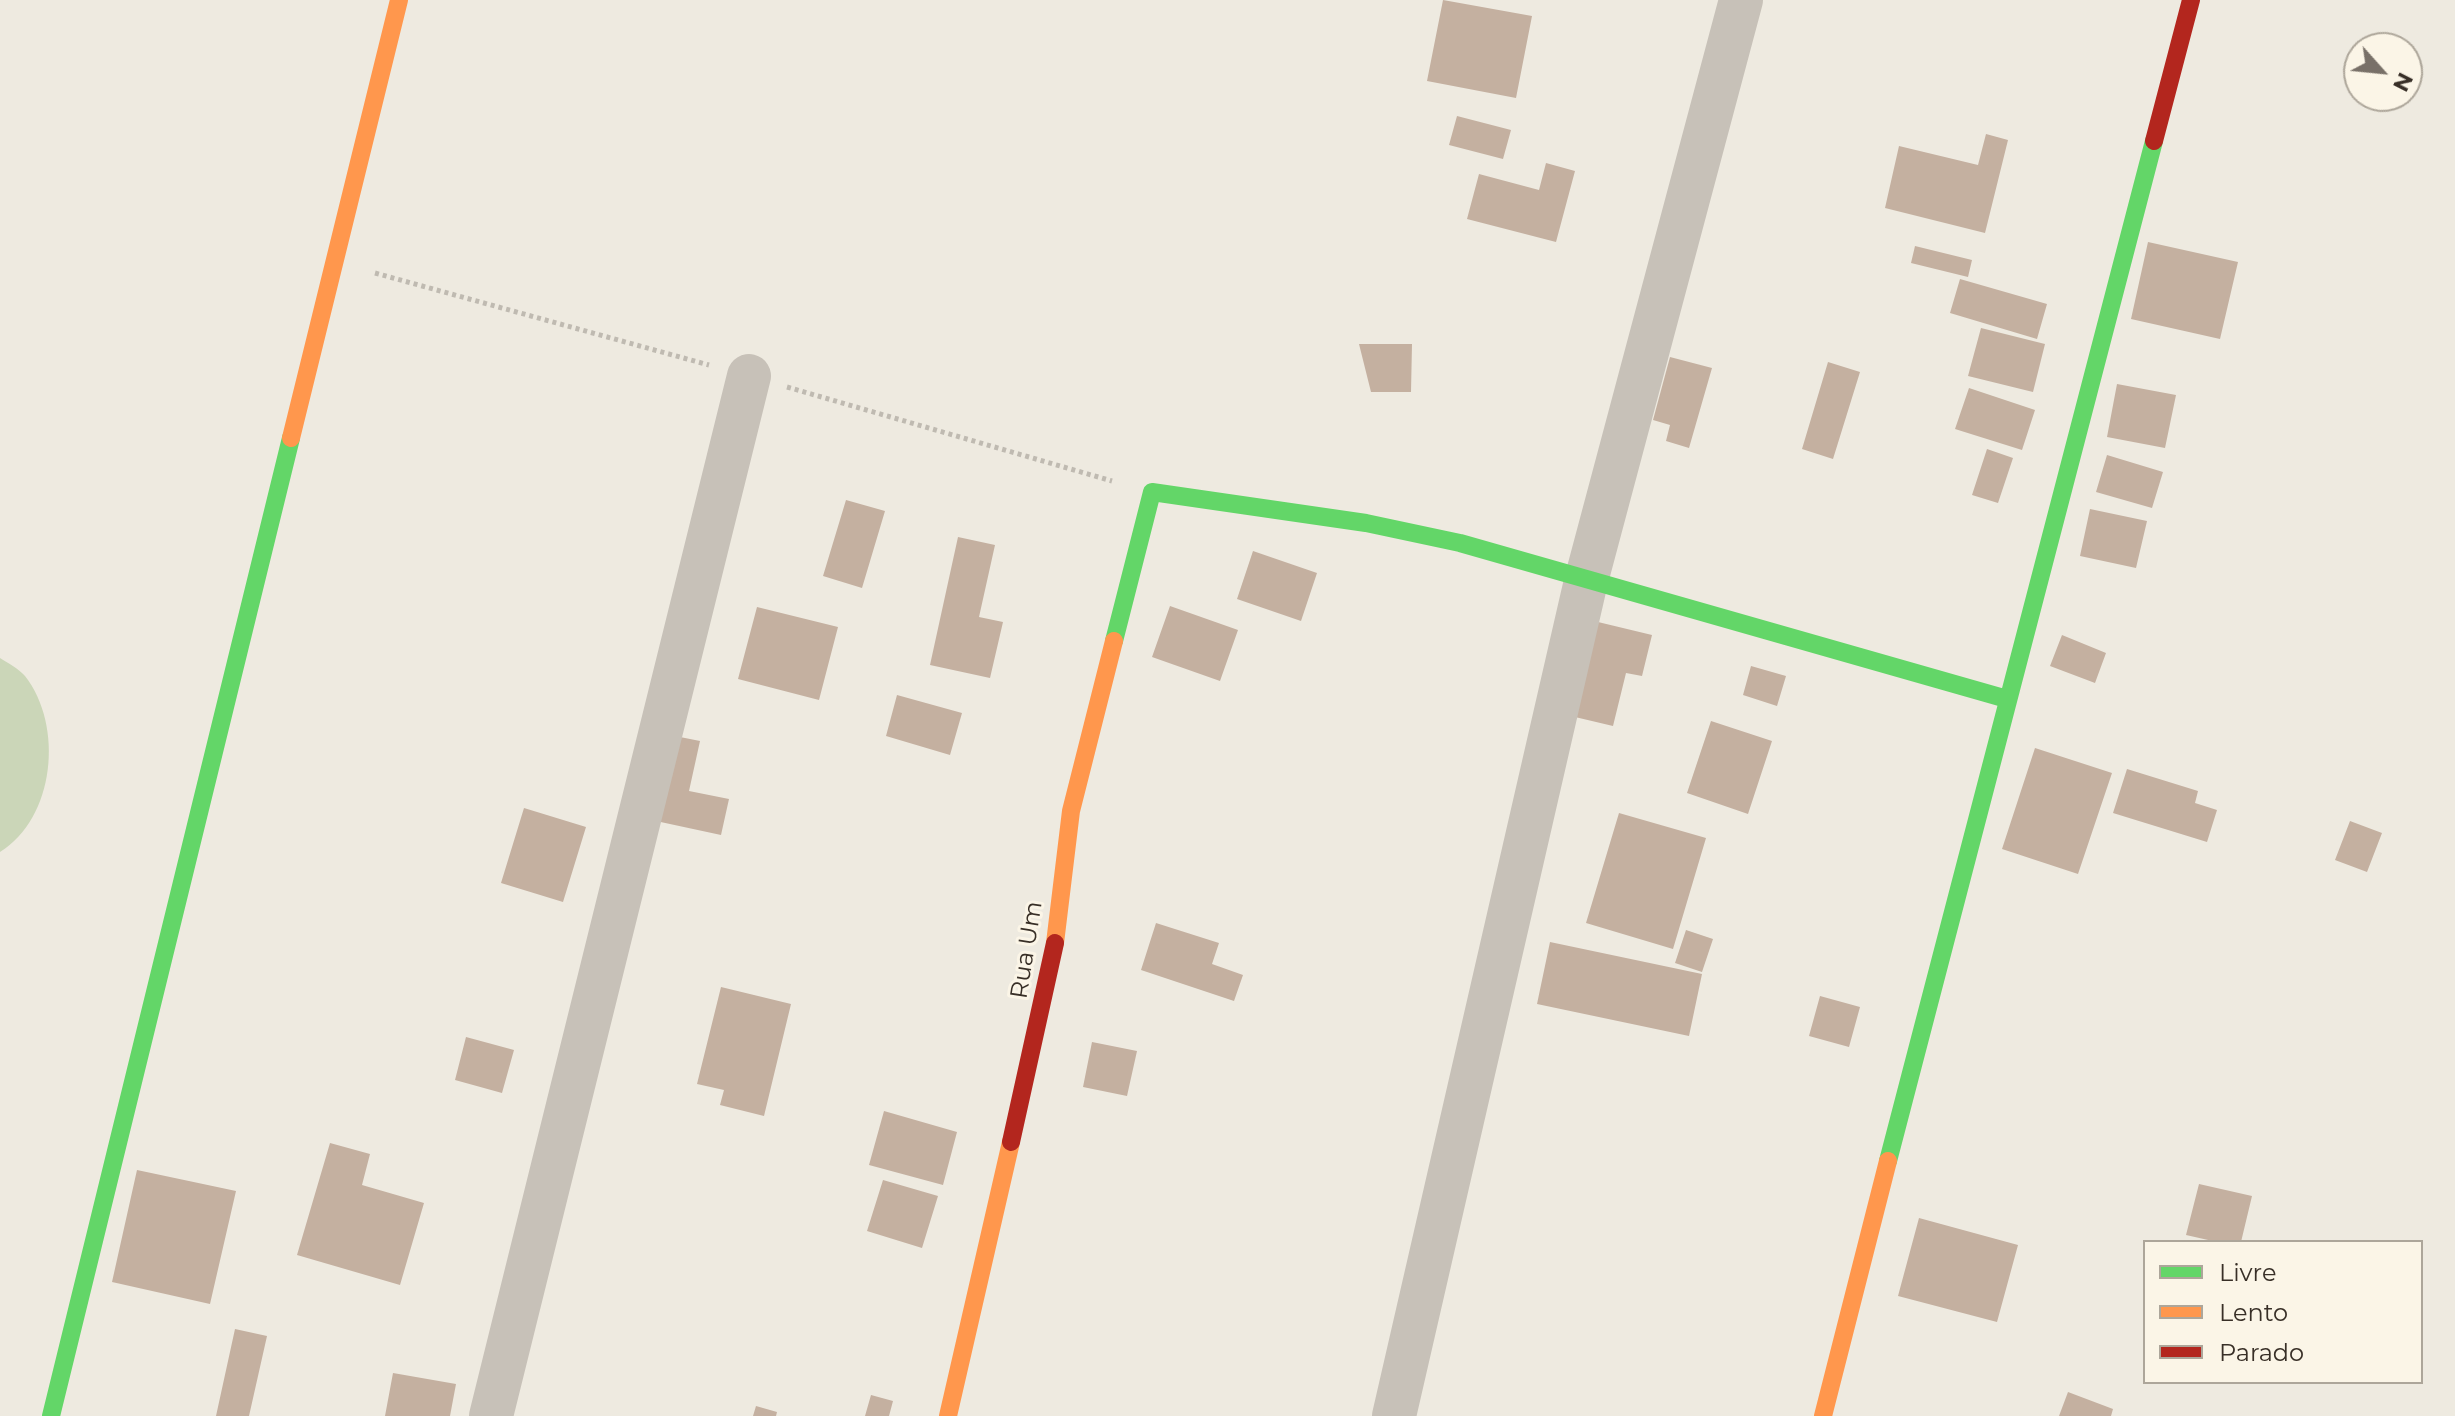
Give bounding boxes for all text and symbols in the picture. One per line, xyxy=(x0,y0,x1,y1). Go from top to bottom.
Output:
north arrow xyxy=(2343,32,2423,112)
text: N xyxy=(2387,68,2419,96)
street label: Rua Um xyxy=(1005,899,1049,1001)
legend xyxy=(2143,1240,2423,1384)
text: Livre xyxy=(2219,1258,2276,1287)
text: Lento xyxy=(2219,1298,2288,1327)
text: Parado xyxy=(2219,1338,2304,1367)

